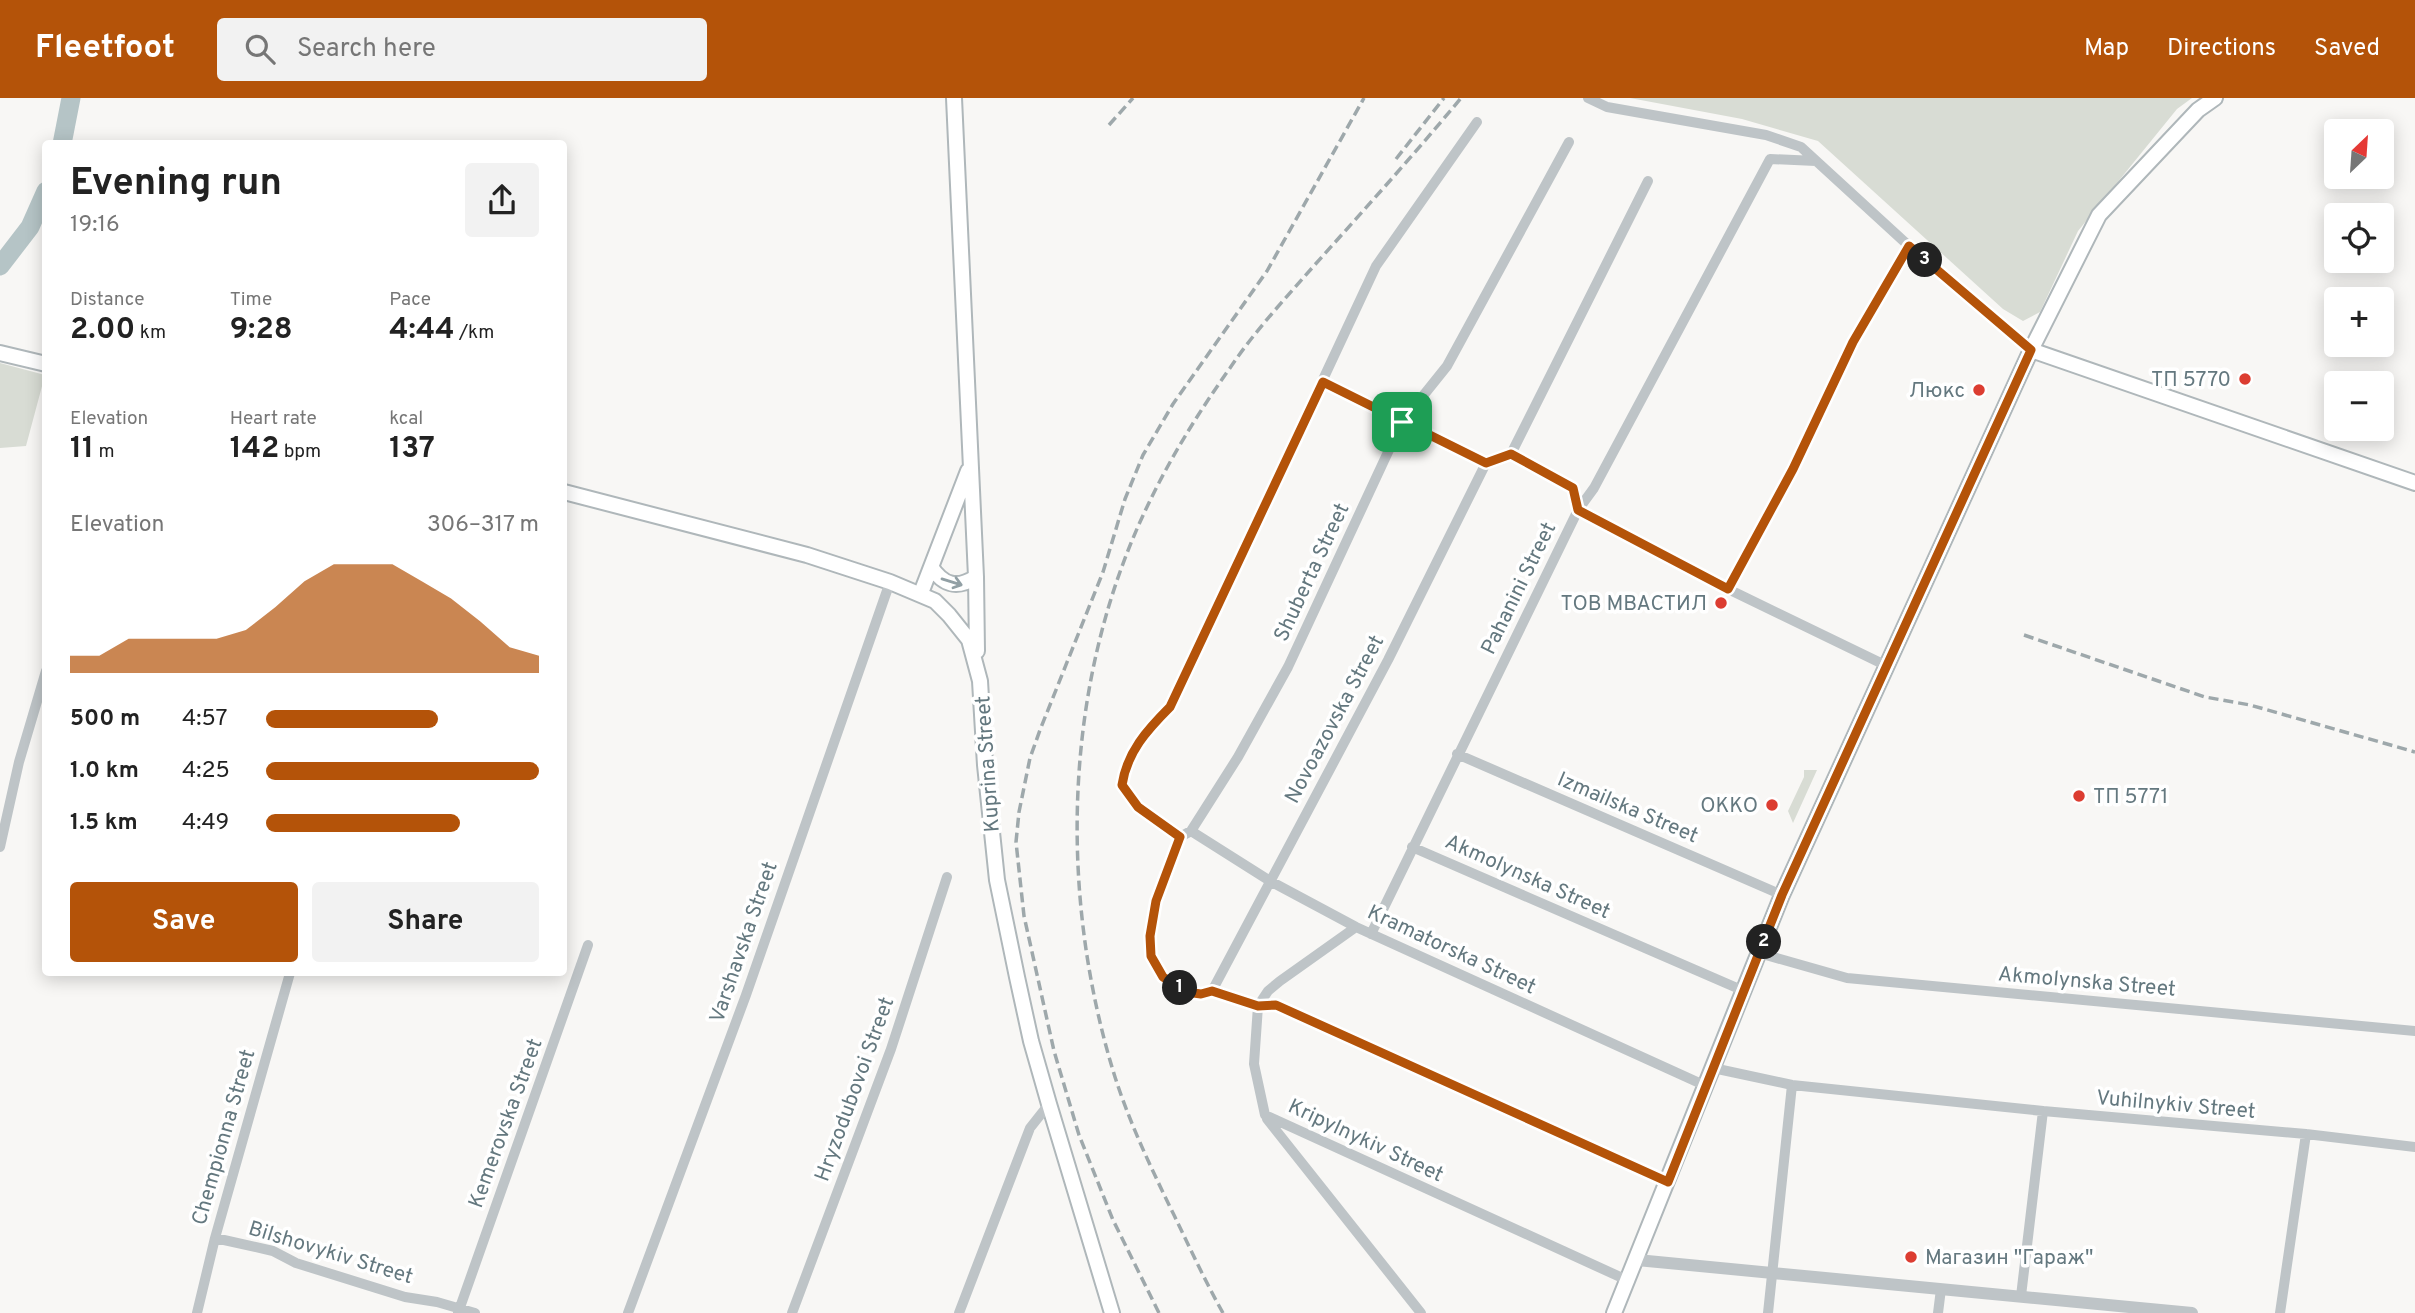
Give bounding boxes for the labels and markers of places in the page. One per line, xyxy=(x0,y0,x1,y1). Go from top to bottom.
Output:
pin: 3 xyxy=(1908,242,1942,278)
place label: ТП 5770 xyxy=(2151,367,2231,394)
marker: ТП 5770 xyxy=(2237,371,2253,387)
place label: Люкс xyxy=(1909,378,1965,405)
marker: Люкс xyxy=(1971,382,1987,398)
pin xyxy=(1372,392,1432,452)
place label: ТОВ МВАСТИЛ xyxy=(1561,591,1707,618)
marker: ТОВ МВАСТИЛ xyxy=(1713,595,1729,611)
place label: ТП 5771 xyxy=(2093,784,2168,811)
marker: ТП 5771 xyxy=(2071,788,2087,804)
place label: ОККО xyxy=(1700,793,1758,820)
marker: ОККО xyxy=(1764,797,1780,813)
pin: 2 xyxy=(1746,924,1782,960)
pin: 1 xyxy=(1162,970,1198,1006)
place label: Магазин "Гараж" xyxy=(1925,1245,2093,1272)
marker: Магазин "Гараж" xyxy=(1903,1249,1919,1265)

